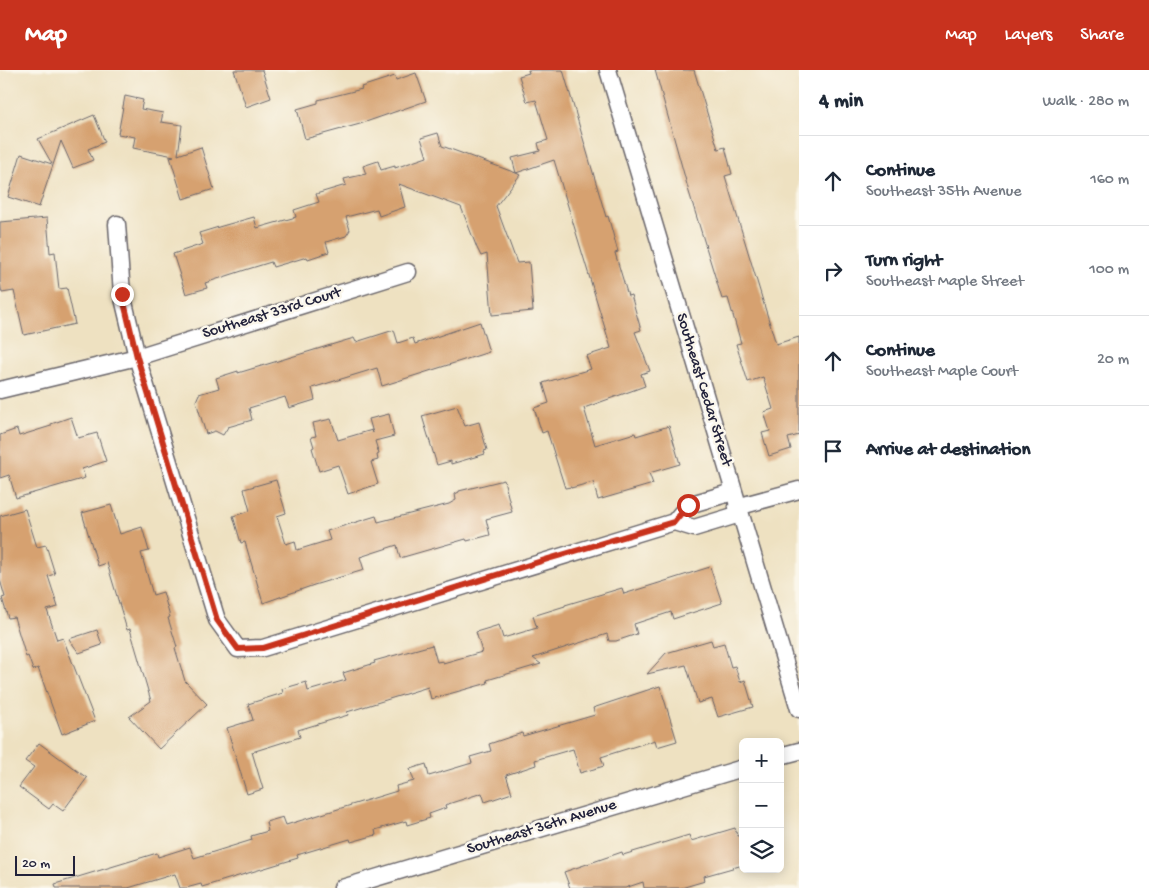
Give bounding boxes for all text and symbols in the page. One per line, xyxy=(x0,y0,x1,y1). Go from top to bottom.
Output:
text: Map xyxy=(25,21,67,50)
text: Map xyxy=(945,25,977,46)
text: Layers xyxy=(1005,25,1052,46)
text: Share xyxy=(1080,25,1124,46)
text: 4 min xyxy=(819,90,863,115)
text: Walk · 280 m xyxy=(1042,93,1129,112)
text: Continue xyxy=(866,160,935,183)
icon: ahead xyxy=(819,167,847,195)
text: 160 m xyxy=(1090,171,1129,190)
text: Southeast 35th Avenue xyxy=(866,183,1021,202)
text: Turn right xyxy=(866,250,942,273)
icon: right xyxy=(819,257,847,285)
text: 100 m xyxy=(1089,261,1129,280)
text: Southeast Maple Street xyxy=(866,273,1024,292)
route end xyxy=(111,283,134,306)
street label: Southeast 33rd Court xyxy=(200,283,345,344)
street label: Southeast Cedar Street xyxy=(671,311,736,470)
text: Continue xyxy=(866,340,935,363)
icon: ahead xyxy=(819,347,847,375)
text: 20 m xyxy=(1097,351,1129,370)
text: Southeast Maple Court xyxy=(866,363,1018,382)
icon: arrive xyxy=(819,437,847,465)
text: Arrive at destination xyxy=(866,439,1030,462)
route start xyxy=(677,494,700,517)
map controls xyxy=(739,738,784,873)
button: + xyxy=(739,738,784,783)
button: − xyxy=(739,783,784,828)
street label: Southeast 36th Avenue xyxy=(465,796,620,860)
button: layers xyxy=(739,828,784,873)
scale bar xyxy=(15,853,75,876)
text: 20 m xyxy=(22,856,50,873)

